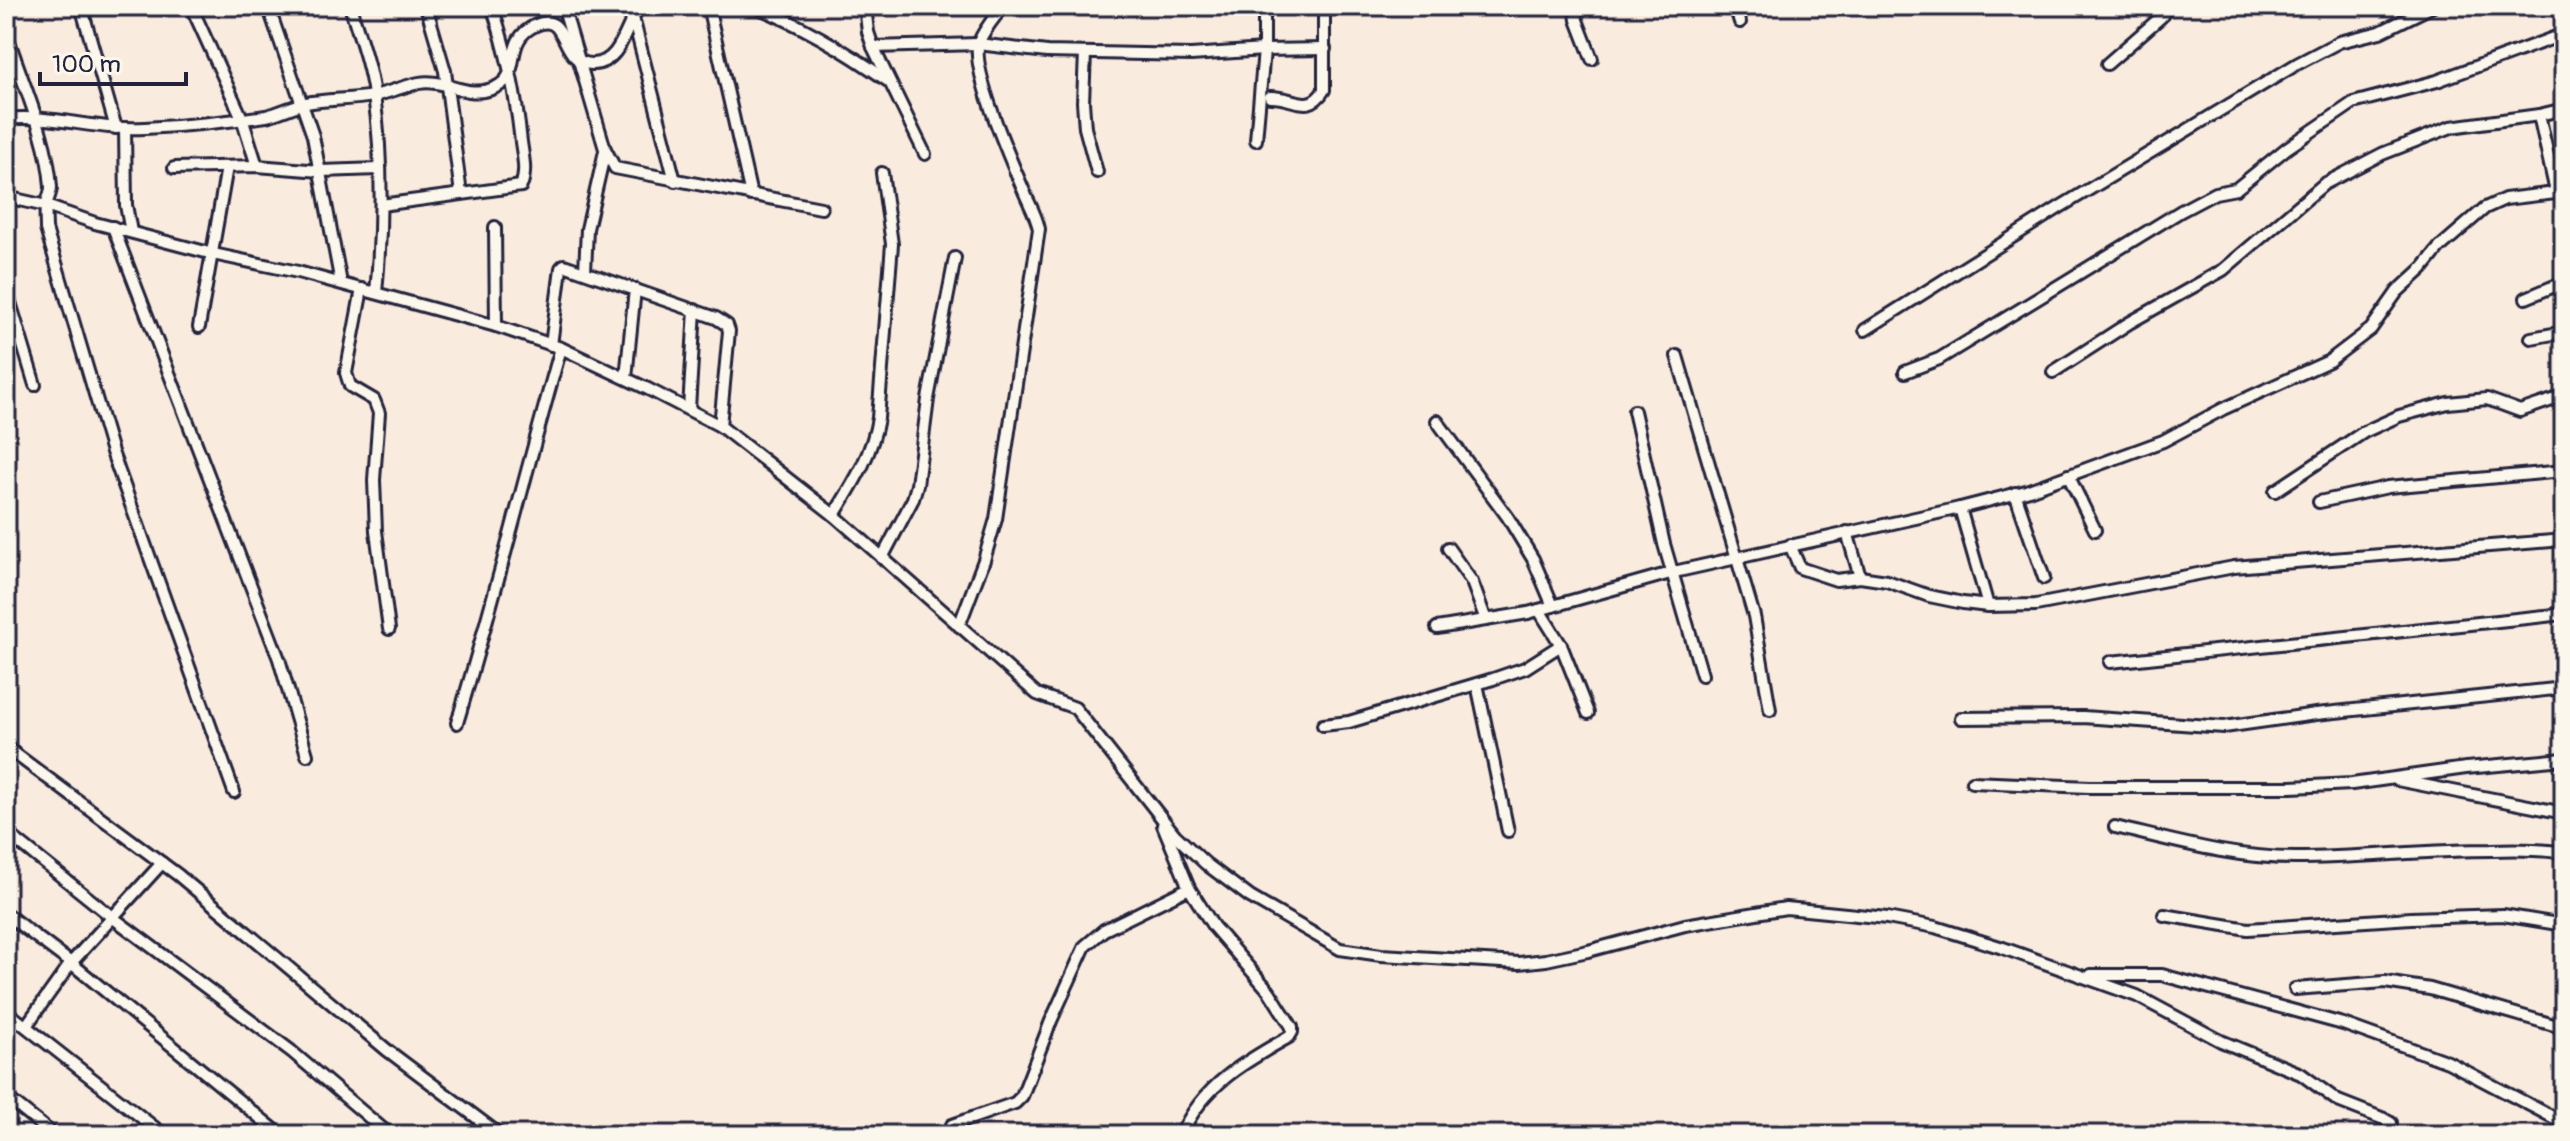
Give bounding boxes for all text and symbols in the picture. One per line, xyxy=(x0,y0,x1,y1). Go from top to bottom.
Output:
scale bar xyxy=(40,36,186,86)
text: 100 m xyxy=(52,50,121,79)

